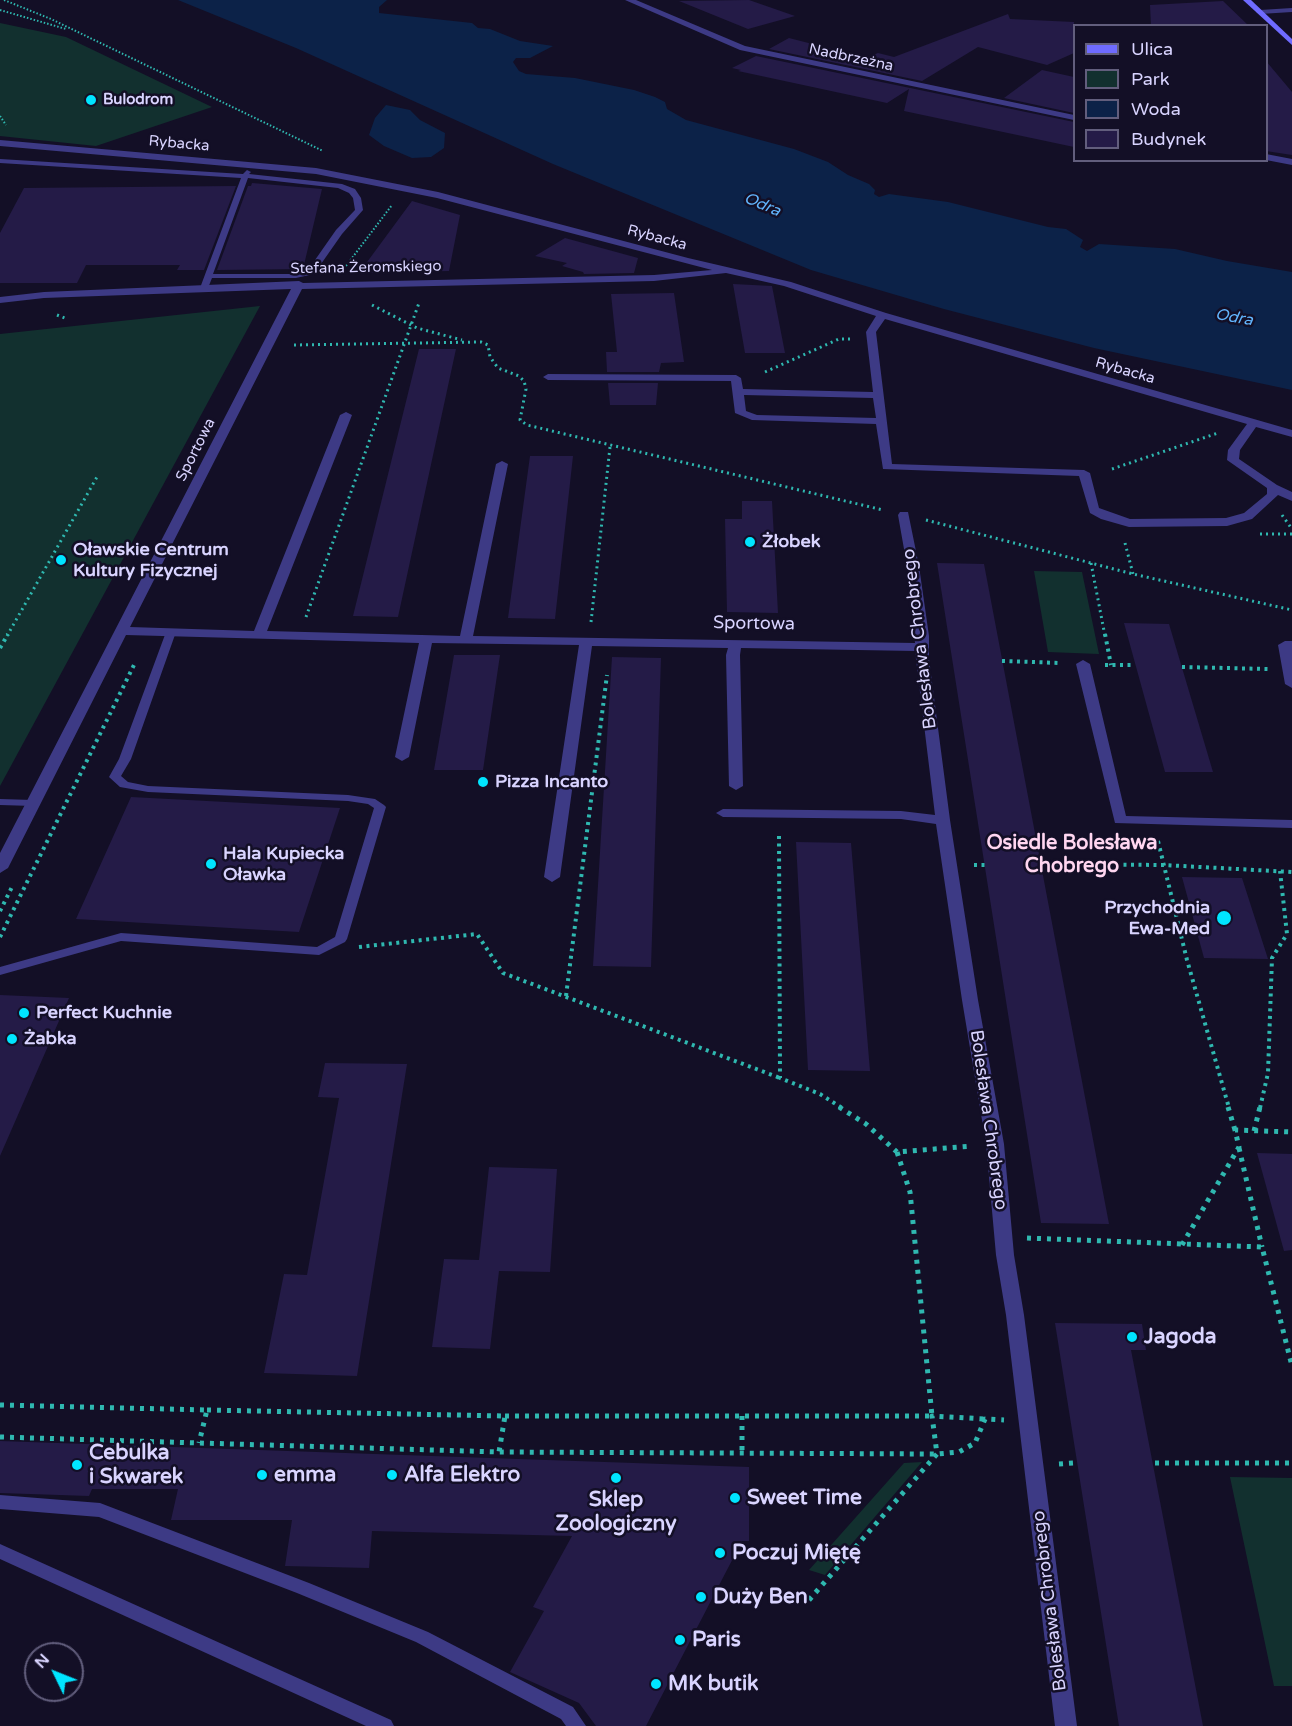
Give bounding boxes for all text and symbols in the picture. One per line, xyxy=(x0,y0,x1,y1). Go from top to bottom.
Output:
legend xyxy=(1073,24,1268,162)
text: Ulica xyxy=(1131,38,1173,60)
street label: Nadbrzeżna xyxy=(807,40,895,76)
text: Park xyxy=(1131,68,1169,90)
place label: Bulodrom xyxy=(103,91,173,109)
marker: Bulodrom xyxy=(84,93,98,107)
text: Woda xyxy=(1131,98,1181,120)
text: Budynek xyxy=(1131,128,1206,150)
street label: Rybacka xyxy=(148,132,210,156)
water label: Odra xyxy=(741,189,783,221)
street label: Rybacka xyxy=(625,221,689,255)
street label: Stefana Żeromskiego xyxy=(290,258,442,278)
water label: Odra xyxy=(1214,305,1254,331)
street label: Rybacka xyxy=(1093,354,1157,388)
street label: Sportowa xyxy=(172,415,220,485)
place label: Żłobek xyxy=(762,531,820,553)
marker: Żłobek xyxy=(743,535,757,549)
place label: Oławskie Centrum Kultury Fizycznej xyxy=(73,539,229,582)
street label: Bolesława Chrobrego xyxy=(898,548,942,730)
marker: Oławskie Centrum Kultury Fizycznej xyxy=(54,553,68,567)
street label: Sportowa xyxy=(713,612,795,636)
place label: Pizza Incanto xyxy=(495,771,608,793)
marker: Pizza Incanto xyxy=(476,775,490,789)
district label: Osiedle Bolesława Chobrego xyxy=(986,832,1158,879)
place label: Hala Kupiecka Oławka xyxy=(223,843,344,886)
marker: Hala Kupiecka Oławka xyxy=(204,857,218,871)
place label: Przychodnia Ewa-Med xyxy=(1104,897,1210,940)
marker: Przychodnia Ewa-Med xyxy=(1215,909,1233,927)
place label: Perfect Kuchnie xyxy=(36,1002,172,1024)
marker: Perfect Kuchnie xyxy=(17,1006,31,1020)
place label: Żabka xyxy=(24,1028,77,1050)
street label: Bolesława Chrobrego xyxy=(965,1029,1011,1211)
marker: Żabka xyxy=(5,1032,19,1046)
place label: Jagoda xyxy=(1144,1324,1217,1350)
marker: Jagoda xyxy=(1125,1330,1139,1344)
place label: Cebulka i Skwarek xyxy=(89,1440,183,1490)
marker: Cebulka i Skwarek xyxy=(70,1458,84,1472)
place label: emma xyxy=(274,1462,336,1488)
place label: Alfa Elektro xyxy=(404,1462,520,1488)
marker: emma xyxy=(255,1468,269,1482)
marker: Alfa Elektro xyxy=(385,1468,399,1482)
marker: Sklep Zoologiczny xyxy=(609,1471,623,1485)
place label: Sweet Time xyxy=(747,1485,862,1511)
place label: Sklep Zoologiczny xyxy=(556,1487,676,1537)
marker: Sweet Time xyxy=(728,1491,742,1505)
street label: Bolesława Chrobrego xyxy=(1028,1510,1072,1692)
place label: Poczuj Miętę xyxy=(732,1540,861,1566)
marker: Poczuj Miętę xyxy=(713,1546,727,1560)
place label: Duży Ben xyxy=(713,1584,808,1610)
marker: Duży Ben xyxy=(694,1590,708,1604)
place label: Paris xyxy=(692,1627,741,1653)
marker: Paris xyxy=(673,1633,687,1647)
north arrow xyxy=(24,1642,84,1702)
text: N xyxy=(31,1650,54,1673)
place label: MK butik xyxy=(668,1671,759,1697)
marker: MK butik xyxy=(649,1677,663,1691)

